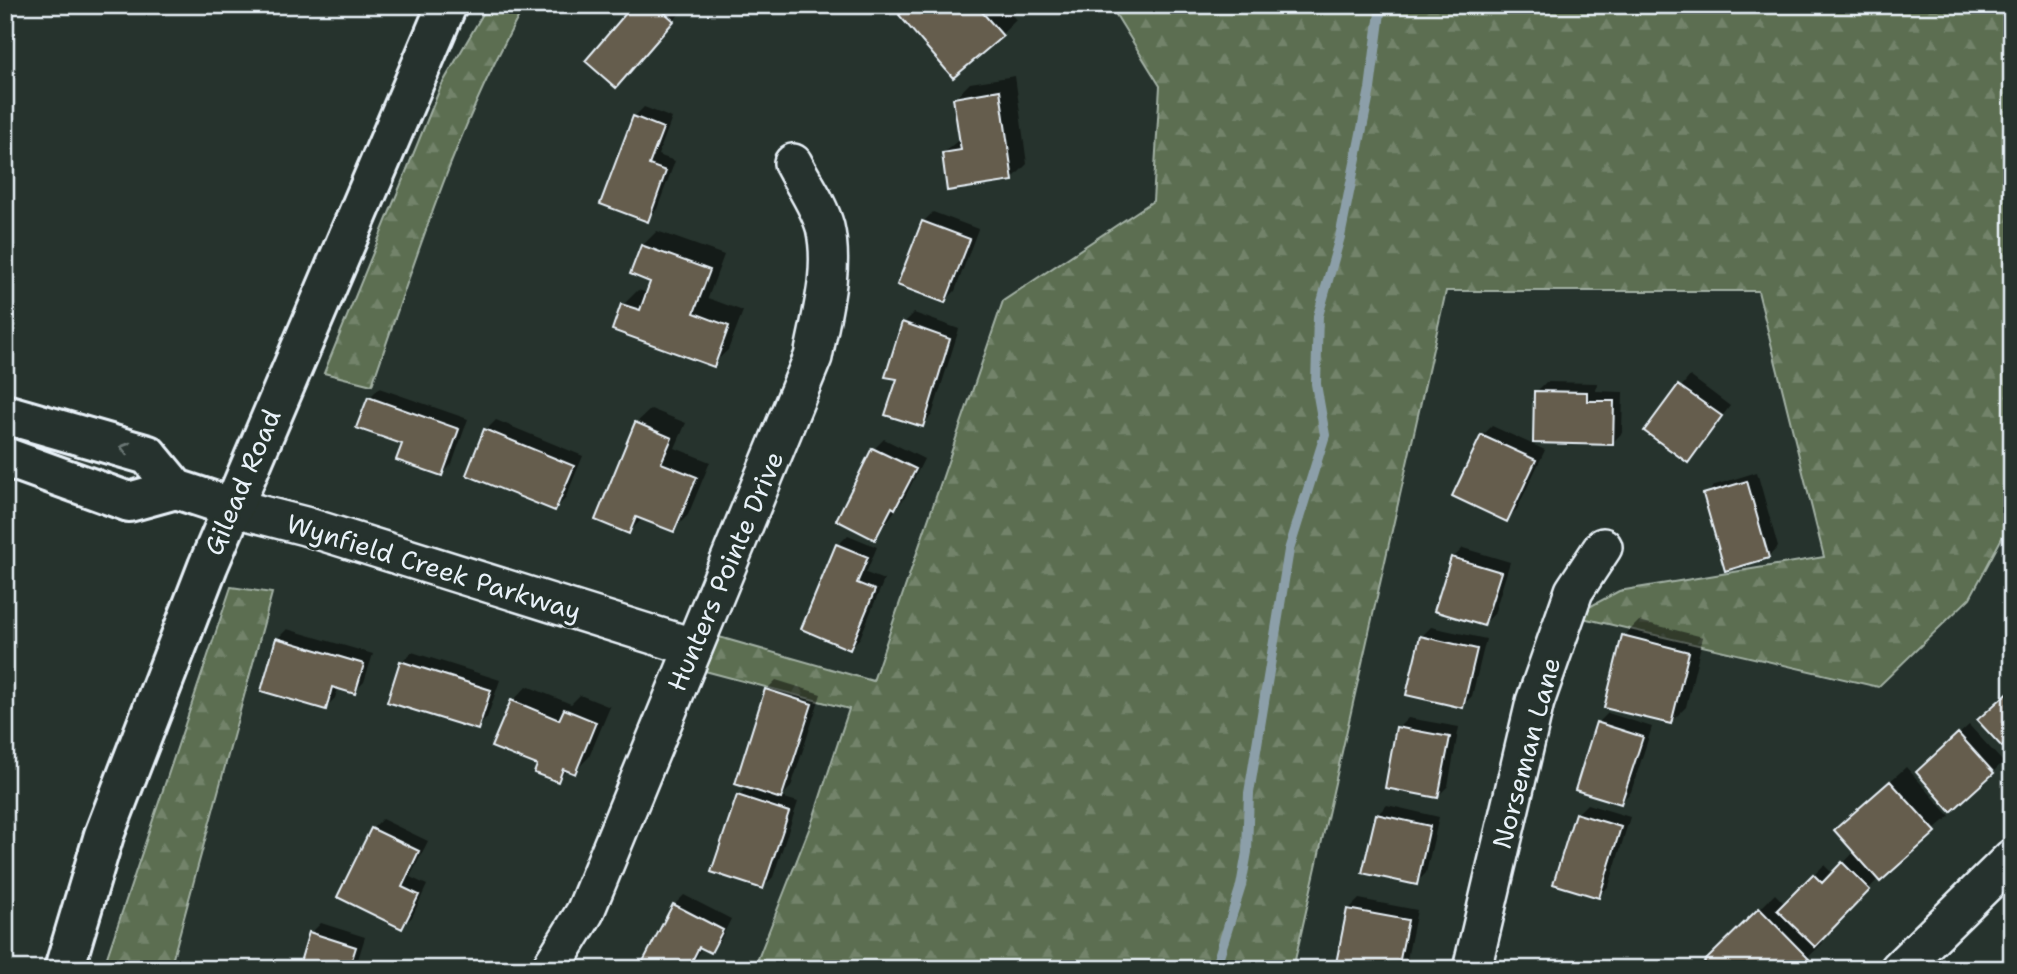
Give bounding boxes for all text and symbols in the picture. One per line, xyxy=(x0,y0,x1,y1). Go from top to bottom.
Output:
street label: Gilead Road xyxy=(196,404,288,560)
one-way arrow xyxy=(119,442,131,456)
street label: Hunters Pointe Drive xyxy=(659,446,791,696)
street label: Wynfield Creek Parkway xyxy=(282,505,586,629)
street label: Norseman Lane xyxy=(1484,653,1568,853)

